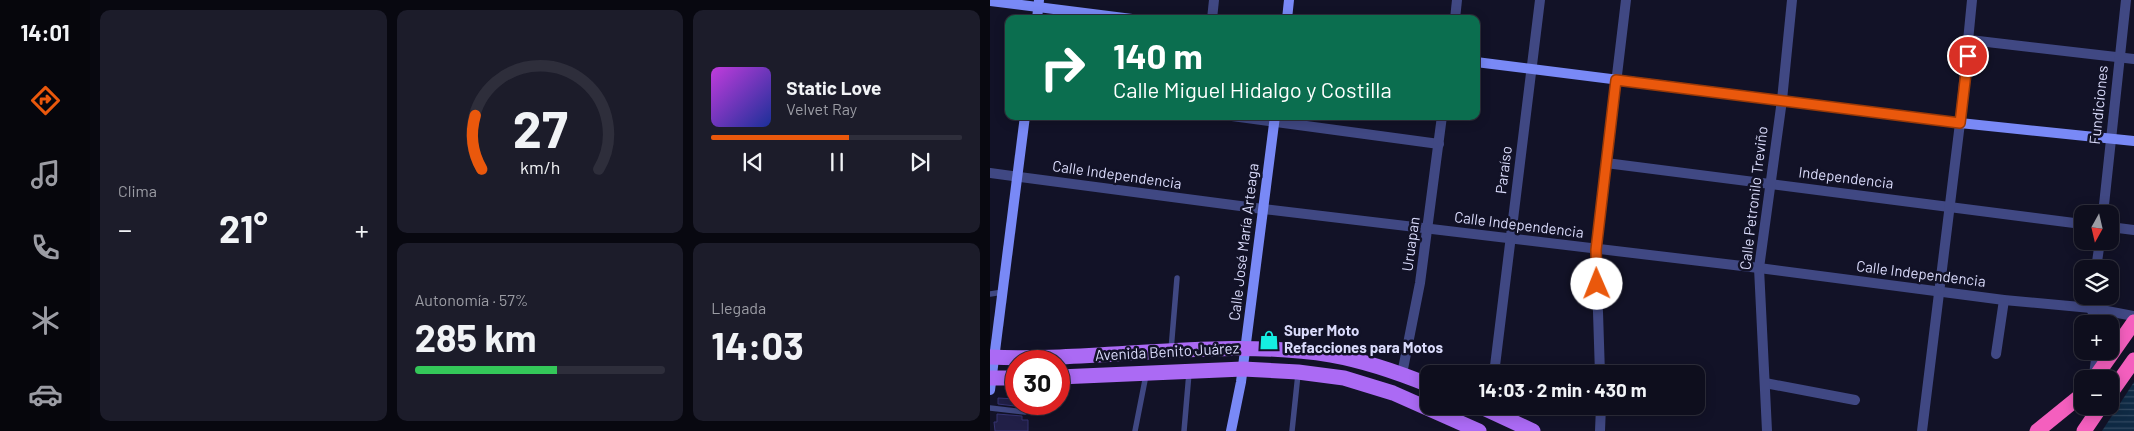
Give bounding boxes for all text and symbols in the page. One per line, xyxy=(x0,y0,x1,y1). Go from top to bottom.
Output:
text: 14:01 xyxy=(20,19,70,45)
text: 140 m xyxy=(1113,34,1203,76)
icon: right xyxy=(1030,35,1095,100)
pin xyxy=(1947,35,1989,77)
icon: arrive xyxy=(1954,42,1982,70)
street label: Fundiciones xyxy=(2085,65,2111,145)
text: Static Love xyxy=(786,76,881,99)
text: Calle Miguel Hidalgo y Costilla xyxy=(1113,76,1392,102)
icon: directions xyxy=(28,83,63,118)
text: 27 xyxy=(513,96,568,158)
text: Velvet Ray xyxy=(786,99,857,118)
street label: Calle Petronilo Treviño xyxy=(1735,125,1771,271)
street label: Paraíso xyxy=(1491,145,1515,195)
icon: previous xyxy=(739,148,767,176)
icon: pause xyxy=(823,148,851,176)
icon: next xyxy=(906,148,934,176)
text: km/h xyxy=(520,156,560,178)
street label: Calle Independencia xyxy=(1051,156,1183,192)
icon: music xyxy=(28,157,63,192)
street label: Calle José María Arteaga xyxy=(1224,162,1262,322)
street label: Independencia xyxy=(1798,162,1895,192)
text: Clima xyxy=(118,181,157,200)
text: 21° xyxy=(219,205,268,251)
north arrow xyxy=(2074,205,2119,250)
map controls xyxy=(2074,205,2119,415)
street label: Calle Independencia xyxy=(1453,207,1585,241)
text: − xyxy=(118,212,132,246)
text: + xyxy=(355,212,369,246)
street label: Uruapan xyxy=(1397,215,1423,272)
icon: phone xyxy=(28,230,63,265)
street label: Calle Independencia xyxy=(1855,256,1987,290)
position arrow xyxy=(1570,257,1622,309)
button: layers xyxy=(2074,260,2119,305)
text: Autonomía · 57% xyxy=(415,290,528,309)
text: Llegada xyxy=(711,298,766,317)
icon: climate xyxy=(28,303,63,338)
text: 285 km xyxy=(415,314,537,360)
button: + xyxy=(2074,315,2119,360)
place label: Super Moto Refacciones para Motos xyxy=(1284,321,1444,356)
text: 14:03 xyxy=(711,322,804,368)
shop icon: Super Moto Refacciones para Motos xyxy=(1258,329,1280,351)
street label: Avenida Benito Juárez xyxy=(1094,338,1240,364)
speed limit sign: 30 xyxy=(1005,350,1070,415)
button: − xyxy=(2074,370,2119,415)
icon: car xyxy=(28,377,63,412)
text: 14:03 · 2 min · 430 m xyxy=(1478,378,1647,401)

